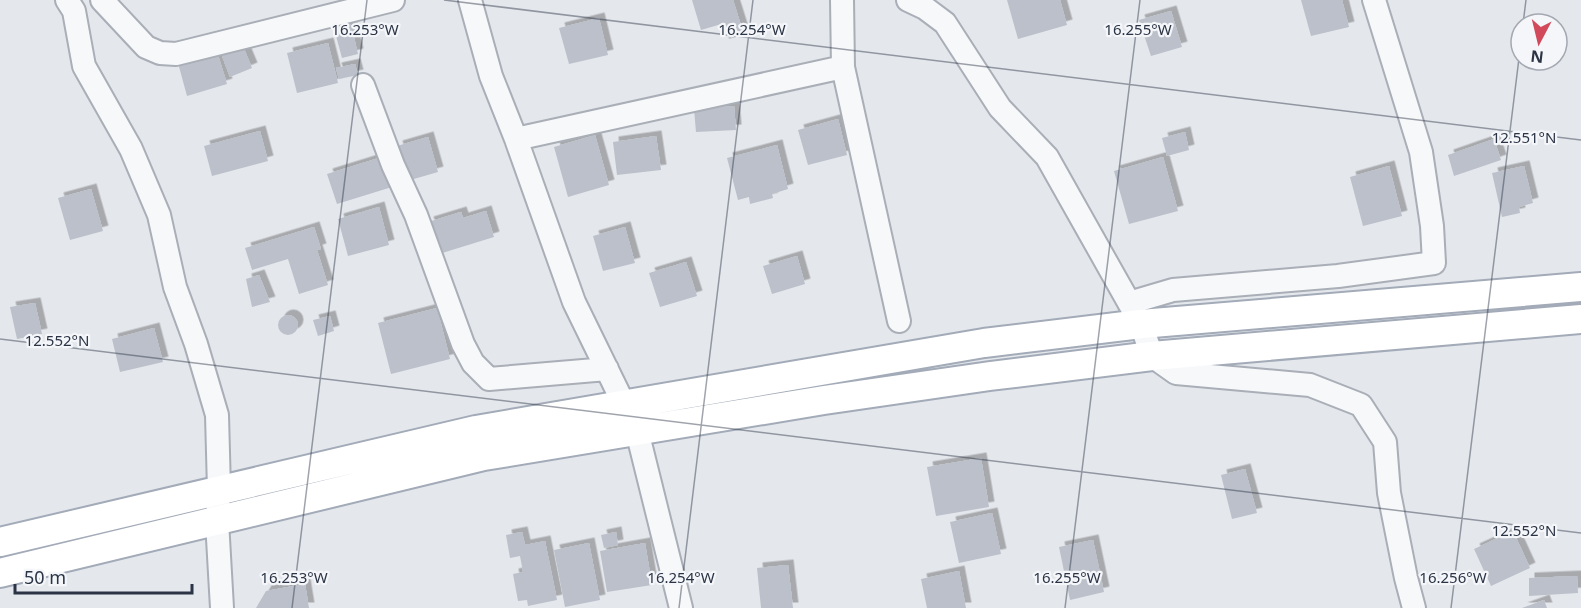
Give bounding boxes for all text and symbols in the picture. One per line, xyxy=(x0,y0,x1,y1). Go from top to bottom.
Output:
north arrow xyxy=(1509,12,1569,72)
text: 16.253°W xyxy=(331,19,399,39)
text: 16.254°W xyxy=(718,19,786,39)
text: 16.255°W xyxy=(1104,19,1172,39)
text: N xyxy=(1529,45,1545,69)
text: 12.551°N xyxy=(1492,127,1556,147)
text: 12.552°N xyxy=(25,330,89,350)
text: 12.552°N xyxy=(1492,520,1556,540)
scale bar xyxy=(15,557,192,595)
text: 50 m xyxy=(24,565,66,589)
text: 16.253°W xyxy=(260,567,328,587)
text: 16.254°W xyxy=(647,567,715,587)
text: 16.255°W xyxy=(1033,567,1101,587)
text: 16.256°W xyxy=(1419,567,1487,587)

